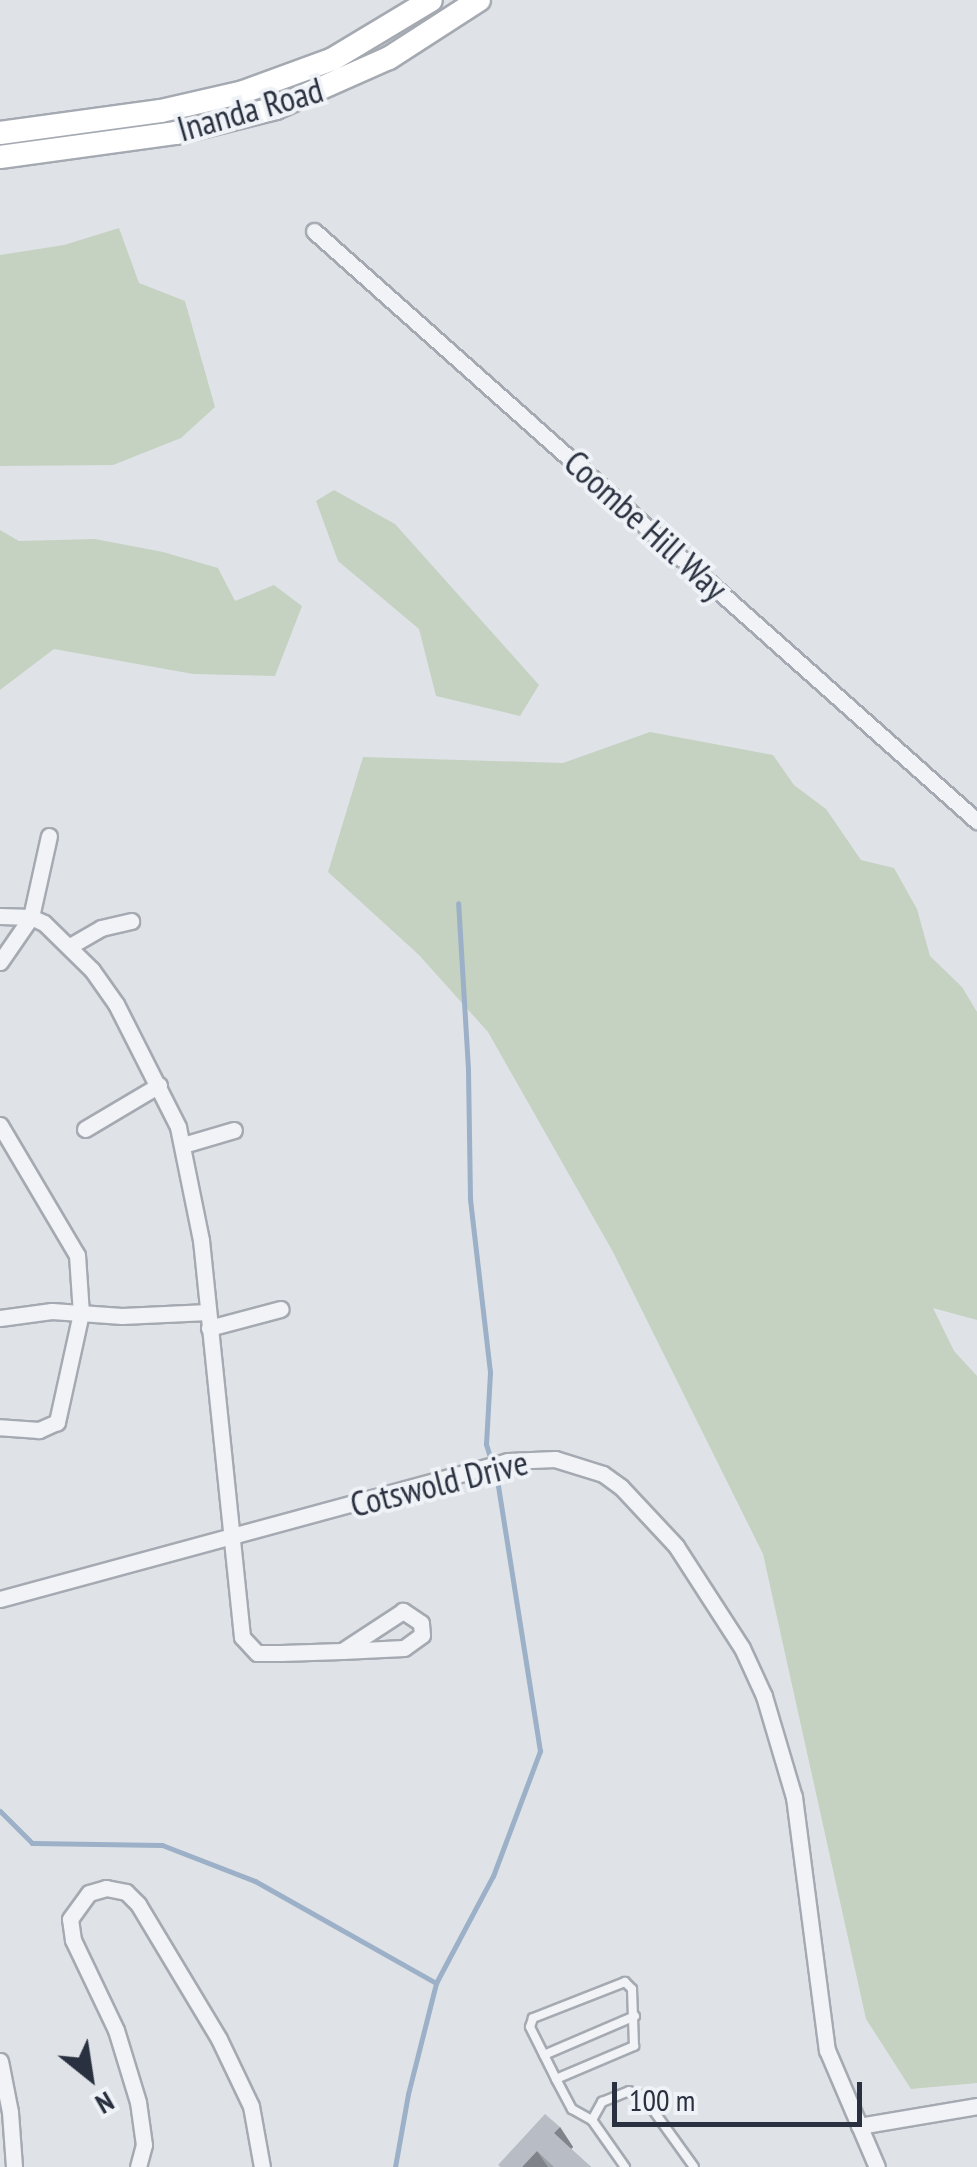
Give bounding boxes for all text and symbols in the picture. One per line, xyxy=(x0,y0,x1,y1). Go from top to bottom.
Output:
street label: Inanda Road xyxy=(173,68,327,150)
street label: Coombe Hill Way xyxy=(556,441,736,609)
street label: Cotswold Drive xyxy=(346,1441,532,1525)
north arrow xyxy=(40,2027,140,2127)
scale bar xyxy=(617,2062,867,2124)
text: 100 m xyxy=(629,2080,695,2119)
text: N xyxy=(89,2084,121,2123)

